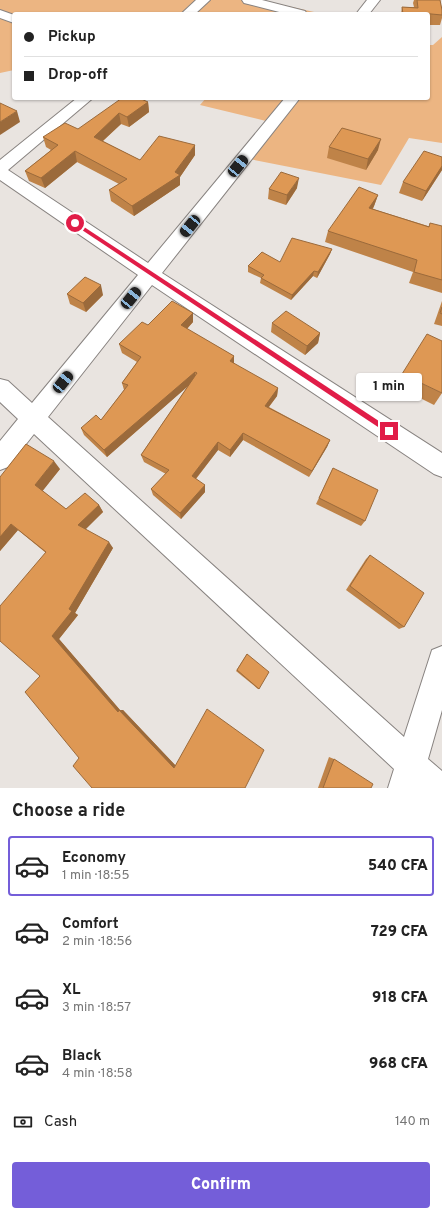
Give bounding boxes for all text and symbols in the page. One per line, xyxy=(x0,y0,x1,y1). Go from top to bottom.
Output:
text: Pickup xyxy=(48,28,96,47)
text: Drop-off xyxy=(48,66,108,85)
car xyxy=(226,153,250,179)
car xyxy=(178,213,202,239)
route start xyxy=(66,214,84,232)
car xyxy=(119,285,143,311)
car xyxy=(51,369,75,395)
callout: 1 min xyxy=(356,373,422,401)
text: 1 min xyxy=(373,379,405,395)
route end xyxy=(380,422,398,440)
text: Choose a ride xyxy=(12,800,125,823)
icon: car xyxy=(14,848,50,884)
text: Economy xyxy=(62,849,126,868)
text: 540 CFA xyxy=(368,857,428,876)
text: 1 min · 18:55 xyxy=(62,868,130,884)
icon: car xyxy=(14,914,50,950)
text: Comfort xyxy=(62,915,119,934)
text: 729 CFA xyxy=(371,923,428,942)
text: 2 min · 18:56 xyxy=(62,934,132,950)
icon: car xyxy=(14,980,50,1016)
text: XL xyxy=(62,981,80,1000)
text: 918 CFA xyxy=(372,989,428,1008)
text: 3 min · 18:57 xyxy=(62,1000,131,1016)
icon: car xyxy=(14,1046,50,1082)
text: Black xyxy=(62,1047,102,1066)
text: 968 CFA xyxy=(369,1055,428,1074)
text: 4 min · 18:58 xyxy=(62,1066,133,1082)
icon: cash xyxy=(12,1111,34,1133)
text: Cash xyxy=(44,1113,77,1132)
text: 140 m xyxy=(395,1114,430,1130)
button: Confirm xyxy=(12,1162,430,1208)

